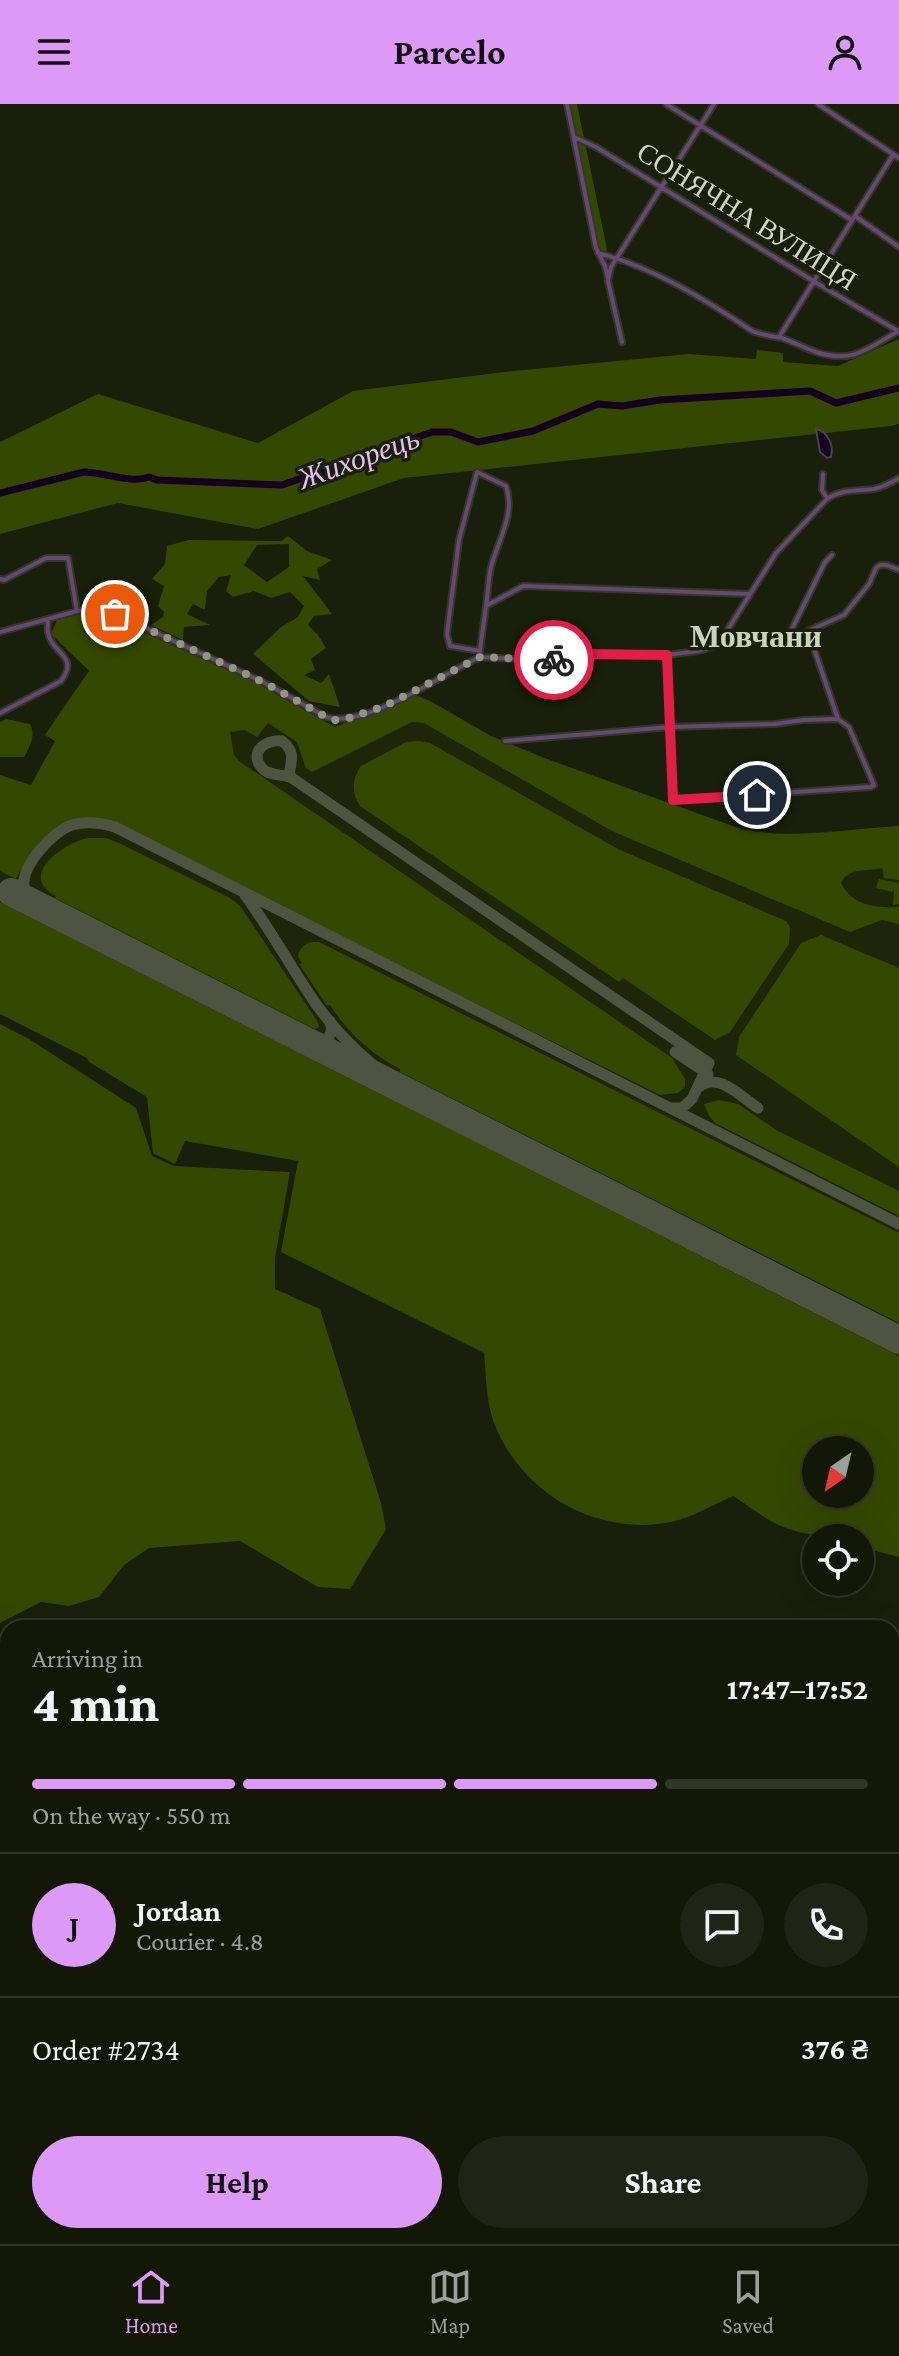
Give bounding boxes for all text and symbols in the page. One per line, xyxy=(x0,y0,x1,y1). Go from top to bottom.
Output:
icon: menu xyxy=(32,30,76,74)
icon: person xyxy=(823,30,867,74)
text: Parcelo xyxy=(393,32,506,72)
street label: СОНЯЧНА ВУЛИЦЯ xyxy=(632,136,862,296)
water label: Жихорець xyxy=(292,421,423,496)
pin xyxy=(81,580,149,648)
icon: bag xyxy=(93,592,137,636)
district label: Мовчани xyxy=(690,618,822,654)
courier xyxy=(514,620,594,700)
icon: bike xyxy=(532,638,576,682)
pin xyxy=(723,761,791,829)
icon: home xyxy=(735,773,779,817)
north arrow xyxy=(802,1436,874,1508)
map controls xyxy=(802,1436,874,1596)
button: locate xyxy=(802,1524,874,1596)
text: Arriving in xyxy=(32,1644,143,1673)
text: 17:47–17:52 xyxy=(727,1672,868,1705)
text: 4 min xyxy=(32,1674,159,1732)
text: On the way · 550 m xyxy=(32,1801,231,1830)
button: chat xyxy=(680,1883,764,1967)
button: phone xyxy=(784,1883,868,1967)
text: Jordan xyxy=(136,1894,221,1927)
text: J xyxy=(69,1909,79,1942)
text: Courier · 4.8 xyxy=(136,1927,264,1956)
text: 376 ₴ xyxy=(801,2032,868,2065)
text: Order #2734 xyxy=(32,2033,180,2066)
button: Help xyxy=(32,2136,442,2228)
button: Share xyxy=(458,2136,868,2228)
tab: Home xyxy=(125,2265,178,2338)
tab: Map xyxy=(428,2265,472,2338)
tab: Saved xyxy=(722,2265,774,2338)

